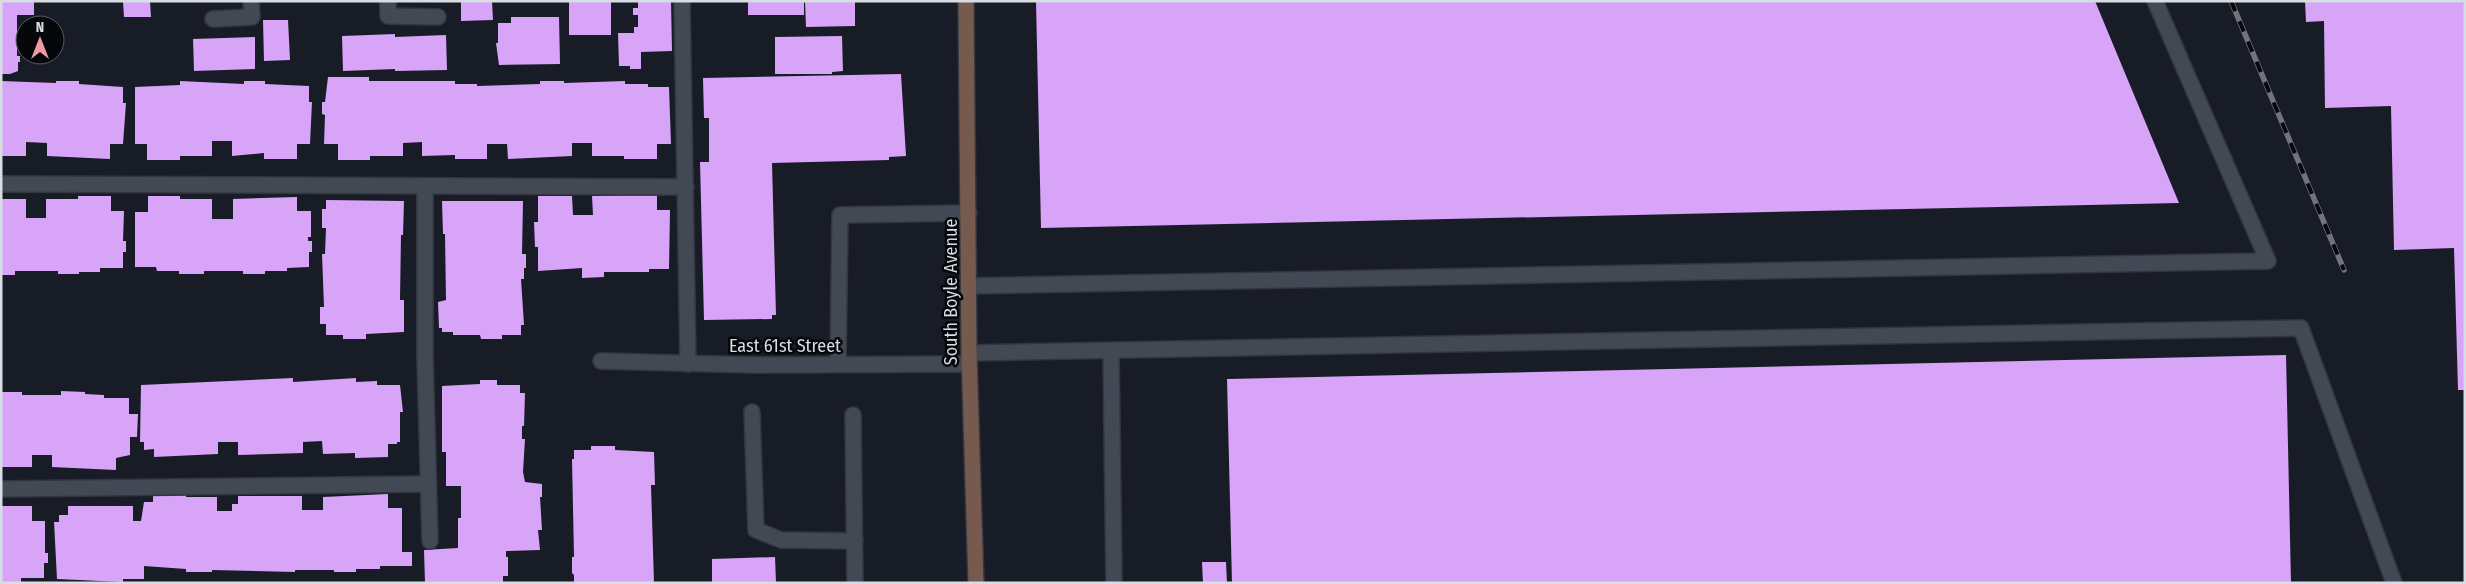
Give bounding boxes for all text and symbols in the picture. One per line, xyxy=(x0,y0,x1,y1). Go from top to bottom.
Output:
north arrow xyxy=(15,15,65,65)
text: N xyxy=(36,19,44,36)
street label: South Boyle Avenue xyxy=(940,219,962,365)
street label: East 61st Street xyxy=(729,335,841,357)

